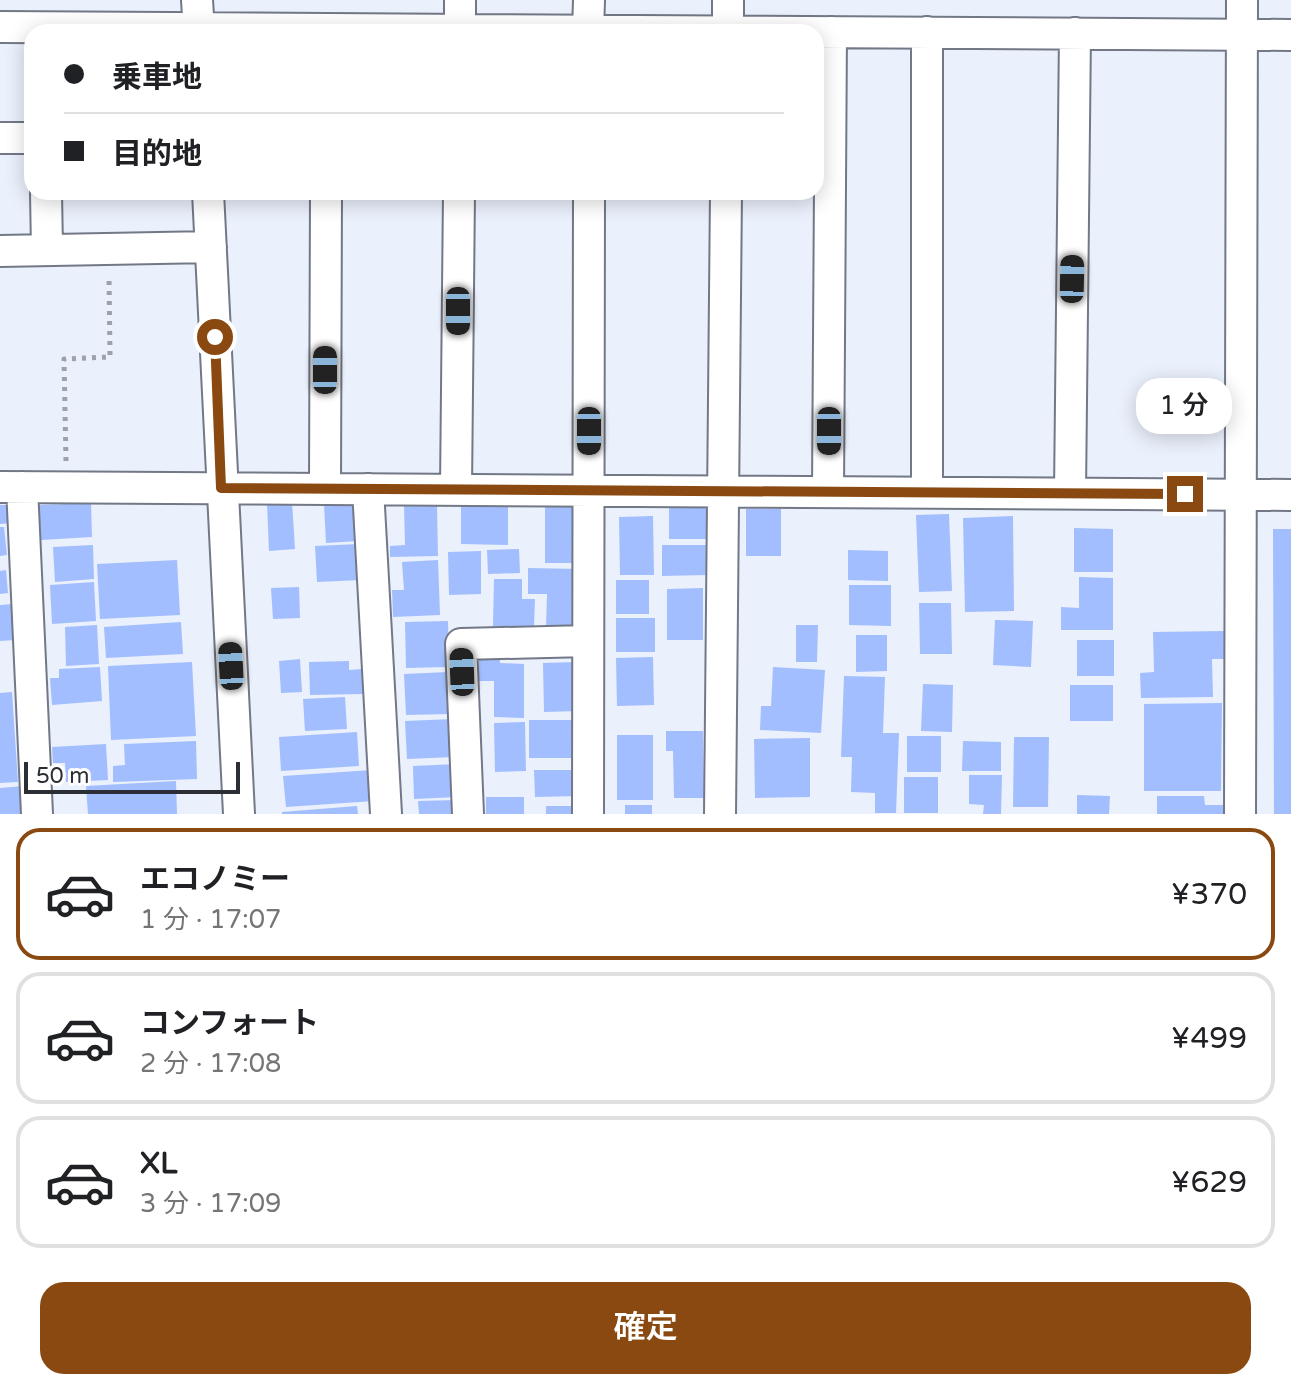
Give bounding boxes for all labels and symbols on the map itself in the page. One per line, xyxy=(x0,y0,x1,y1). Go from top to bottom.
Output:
car xyxy=(1060,255,1084,303)
car xyxy=(446,287,470,335)
route start xyxy=(197,319,233,355)
car xyxy=(313,346,337,394)
callout: 1 分 xyxy=(1137,378,1233,434)
car xyxy=(577,407,601,455)
car xyxy=(817,407,841,455)
route end xyxy=(1167,476,1203,512)
car xyxy=(218,641,244,691)
car xyxy=(449,648,475,696)
scale bar xyxy=(24,758,240,794)

